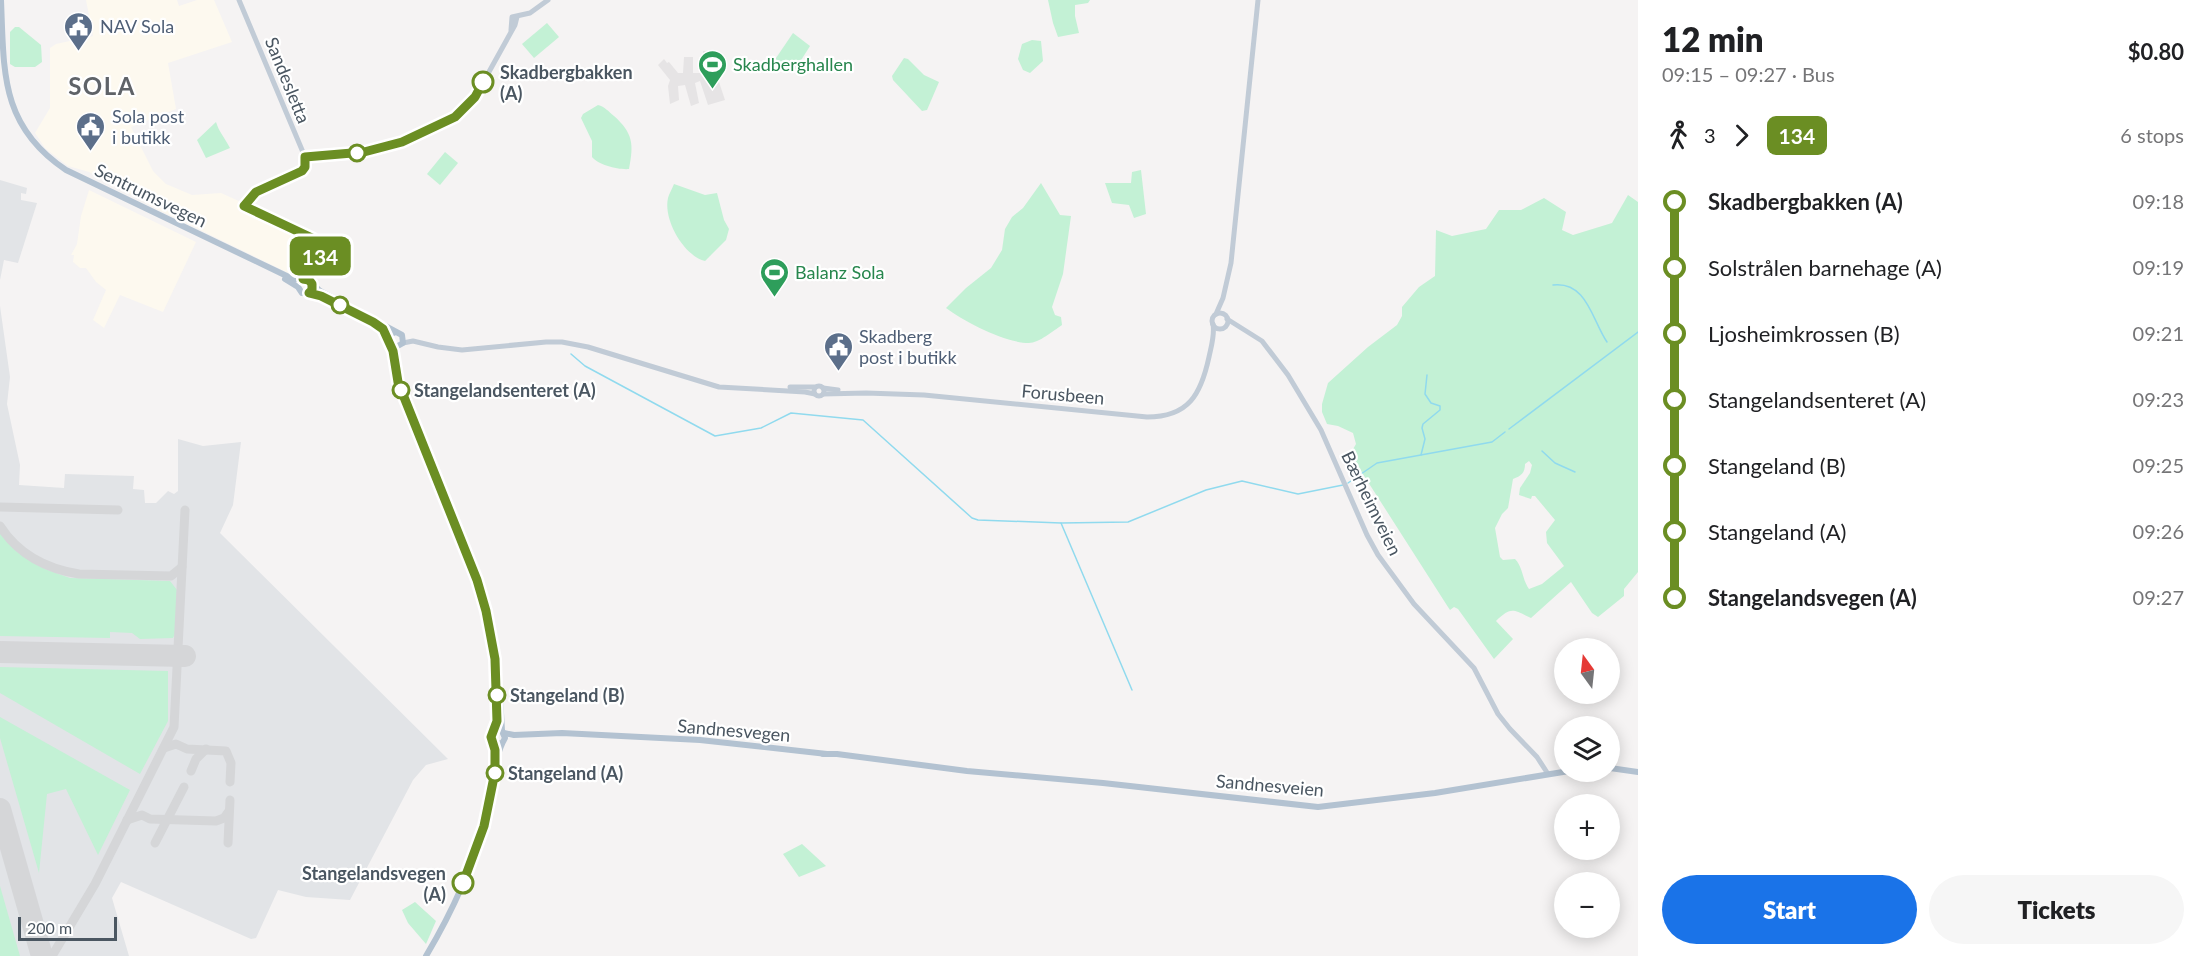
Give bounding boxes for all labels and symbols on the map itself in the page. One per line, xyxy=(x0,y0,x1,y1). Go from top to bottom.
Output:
public building icon: NAV Sola xyxy=(63,10,95,52)
place label: NAV Sola xyxy=(100,15,174,37)
street label: Sandesletta xyxy=(261,34,315,126)
sports icon: Skadberghallen xyxy=(696,48,728,90)
place label: Skadberghallen xyxy=(733,53,853,75)
place label: Skadbergbakken (A) xyxy=(500,61,633,104)
district label: SOLA xyxy=(68,71,136,100)
marker: Skadbergbakken (A) xyxy=(472,71,494,93)
place label: Sola post i butikk xyxy=(112,105,185,148)
public building icon: Sola post i butikk xyxy=(75,110,107,152)
unlabelled marker xyxy=(348,144,366,162)
street label: Sentrumsvegen xyxy=(91,158,211,232)
line badge: 134 xyxy=(286,236,354,276)
sports icon: Balanz Sola xyxy=(758,256,790,298)
place label: Balanz Sola xyxy=(795,261,885,283)
unlabelled marker xyxy=(331,296,349,314)
place label: Skadberg post i butikk xyxy=(859,325,957,368)
public building icon: Skadberg post i butikk xyxy=(822,330,854,372)
place label: Stangelandsenteret (A) xyxy=(414,379,596,401)
street label: Forusbeen xyxy=(1021,379,1105,409)
marker: Stangelandsenteret (A) xyxy=(392,381,410,399)
street label: Bærheimveien xyxy=(1337,447,1407,559)
north arrow xyxy=(1554,638,1620,704)
place label: Stangeland (B) xyxy=(510,684,625,706)
marker: Stangeland (B) xyxy=(488,686,506,704)
street label: Sandnesvegen xyxy=(677,714,791,746)
place label: Stangeland (A) xyxy=(508,762,623,784)
marker: Stangeland (A) xyxy=(486,764,504,782)
street label: Sandnesveien xyxy=(1215,769,1325,801)
place label: Stangelandsvegen (A) xyxy=(302,862,446,905)
marker: Stangelandsvegen (A) xyxy=(452,872,474,894)
scale bar xyxy=(18,914,117,942)

